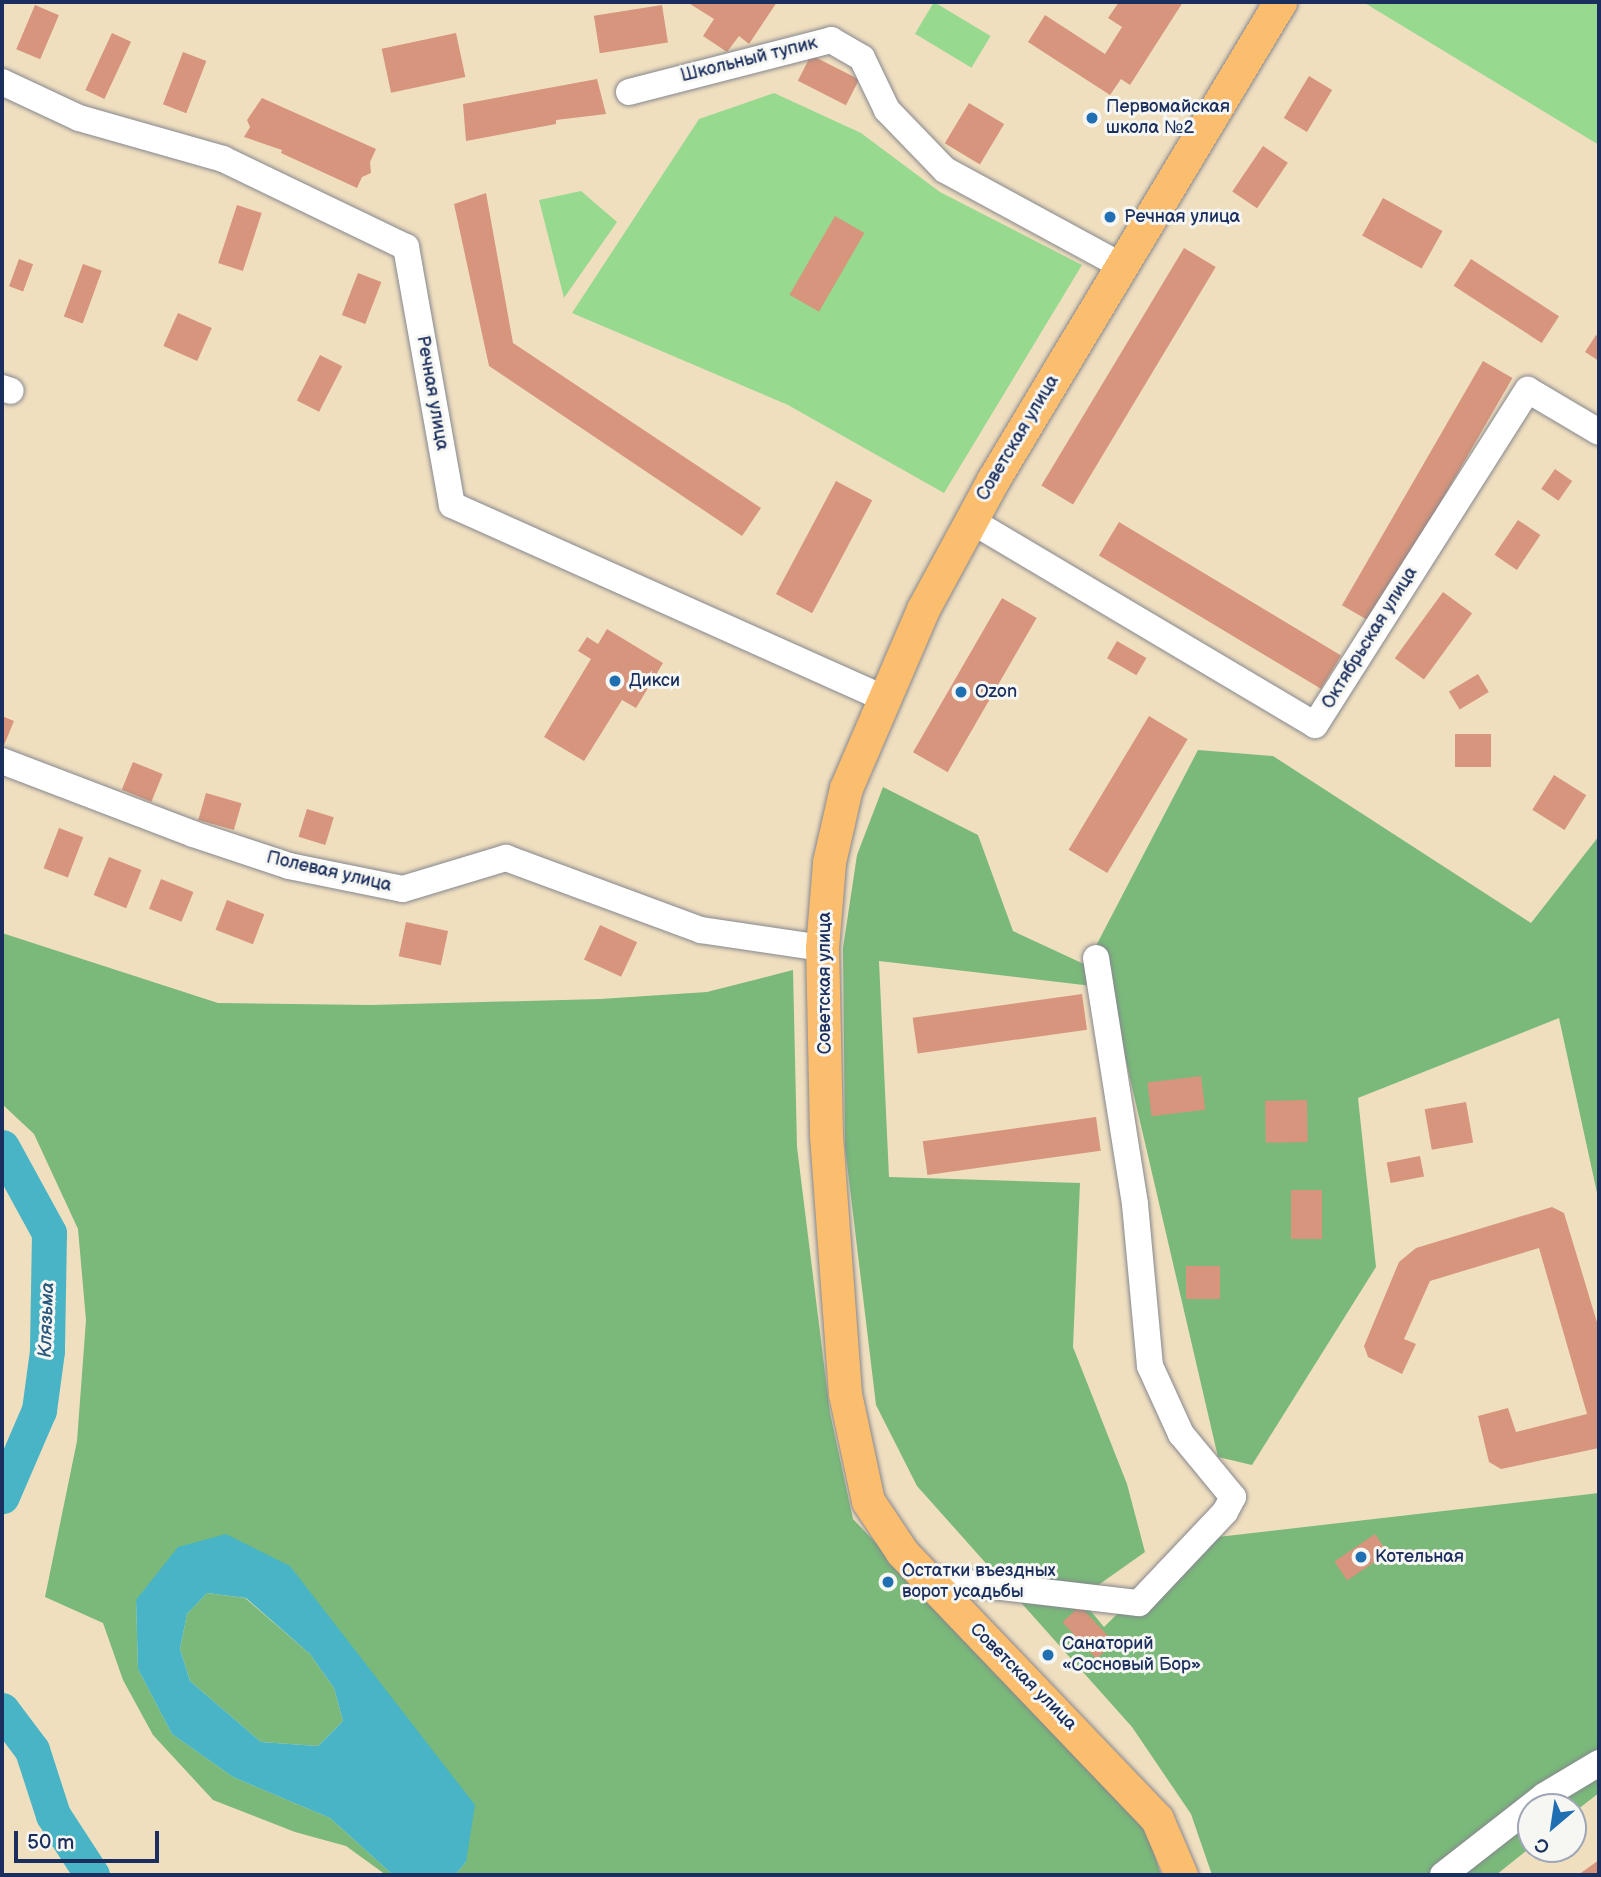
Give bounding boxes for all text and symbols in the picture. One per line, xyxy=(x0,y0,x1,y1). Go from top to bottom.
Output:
street label: Школьный тупик xyxy=(678,33,820,87)
place label: Первомайская школа №2 xyxy=(1106,97,1230,140)
marker: Первомайская школа №2 xyxy=(1084,110,1100,126)
place label: Речная улица xyxy=(1124,206,1240,228)
marker: Речная улица xyxy=(1102,209,1118,225)
street label: Речная улица xyxy=(411,334,453,452)
street label: Советская улица xyxy=(972,371,1064,505)
street label: Октябрьская улица xyxy=(1318,563,1422,713)
place label: Дикси xyxy=(629,670,680,692)
marker: Дикси xyxy=(607,673,623,689)
place label: Ozon xyxy=(975,681,1017,703)
marker: Ozon xyxy=(953,684,969,700)
street label: Полевая улица xyxy=(264,847,394,897)
street label: Советская улица xyxy=(814,912,836,1054)
water label: Клязьма xyxy=(34,1282,60,1358)
place label: Котельная xyxy=(1375,1546,1464,1568)
marker: Котельная xyxy=(1353,1549,1369,1565)
place label: Остатки въездных ворот усадьбы xyxy=(902,1561,1056,1604)
marker: Остатки въездных ворот усадьбы xyxy=(880,1574,896,1590)
street label: Советская улица xyxy=(965,1619,1081,1735)
place label: Санаторий «Сосновый Бор» xyxy=(1062,1634,1201,1676)
marker: Санаторий «Сосновый Бор» xyxy=(1040,1647,1056,1663)
north arrow xyxy=(1517,1793,1587,1863)
scale bar xyxy=(18,1818,163,1862)
text: 50 m xyxy=(27,1830,74,1855)
text: С xyxy=(1531,1832,1554,1858)

